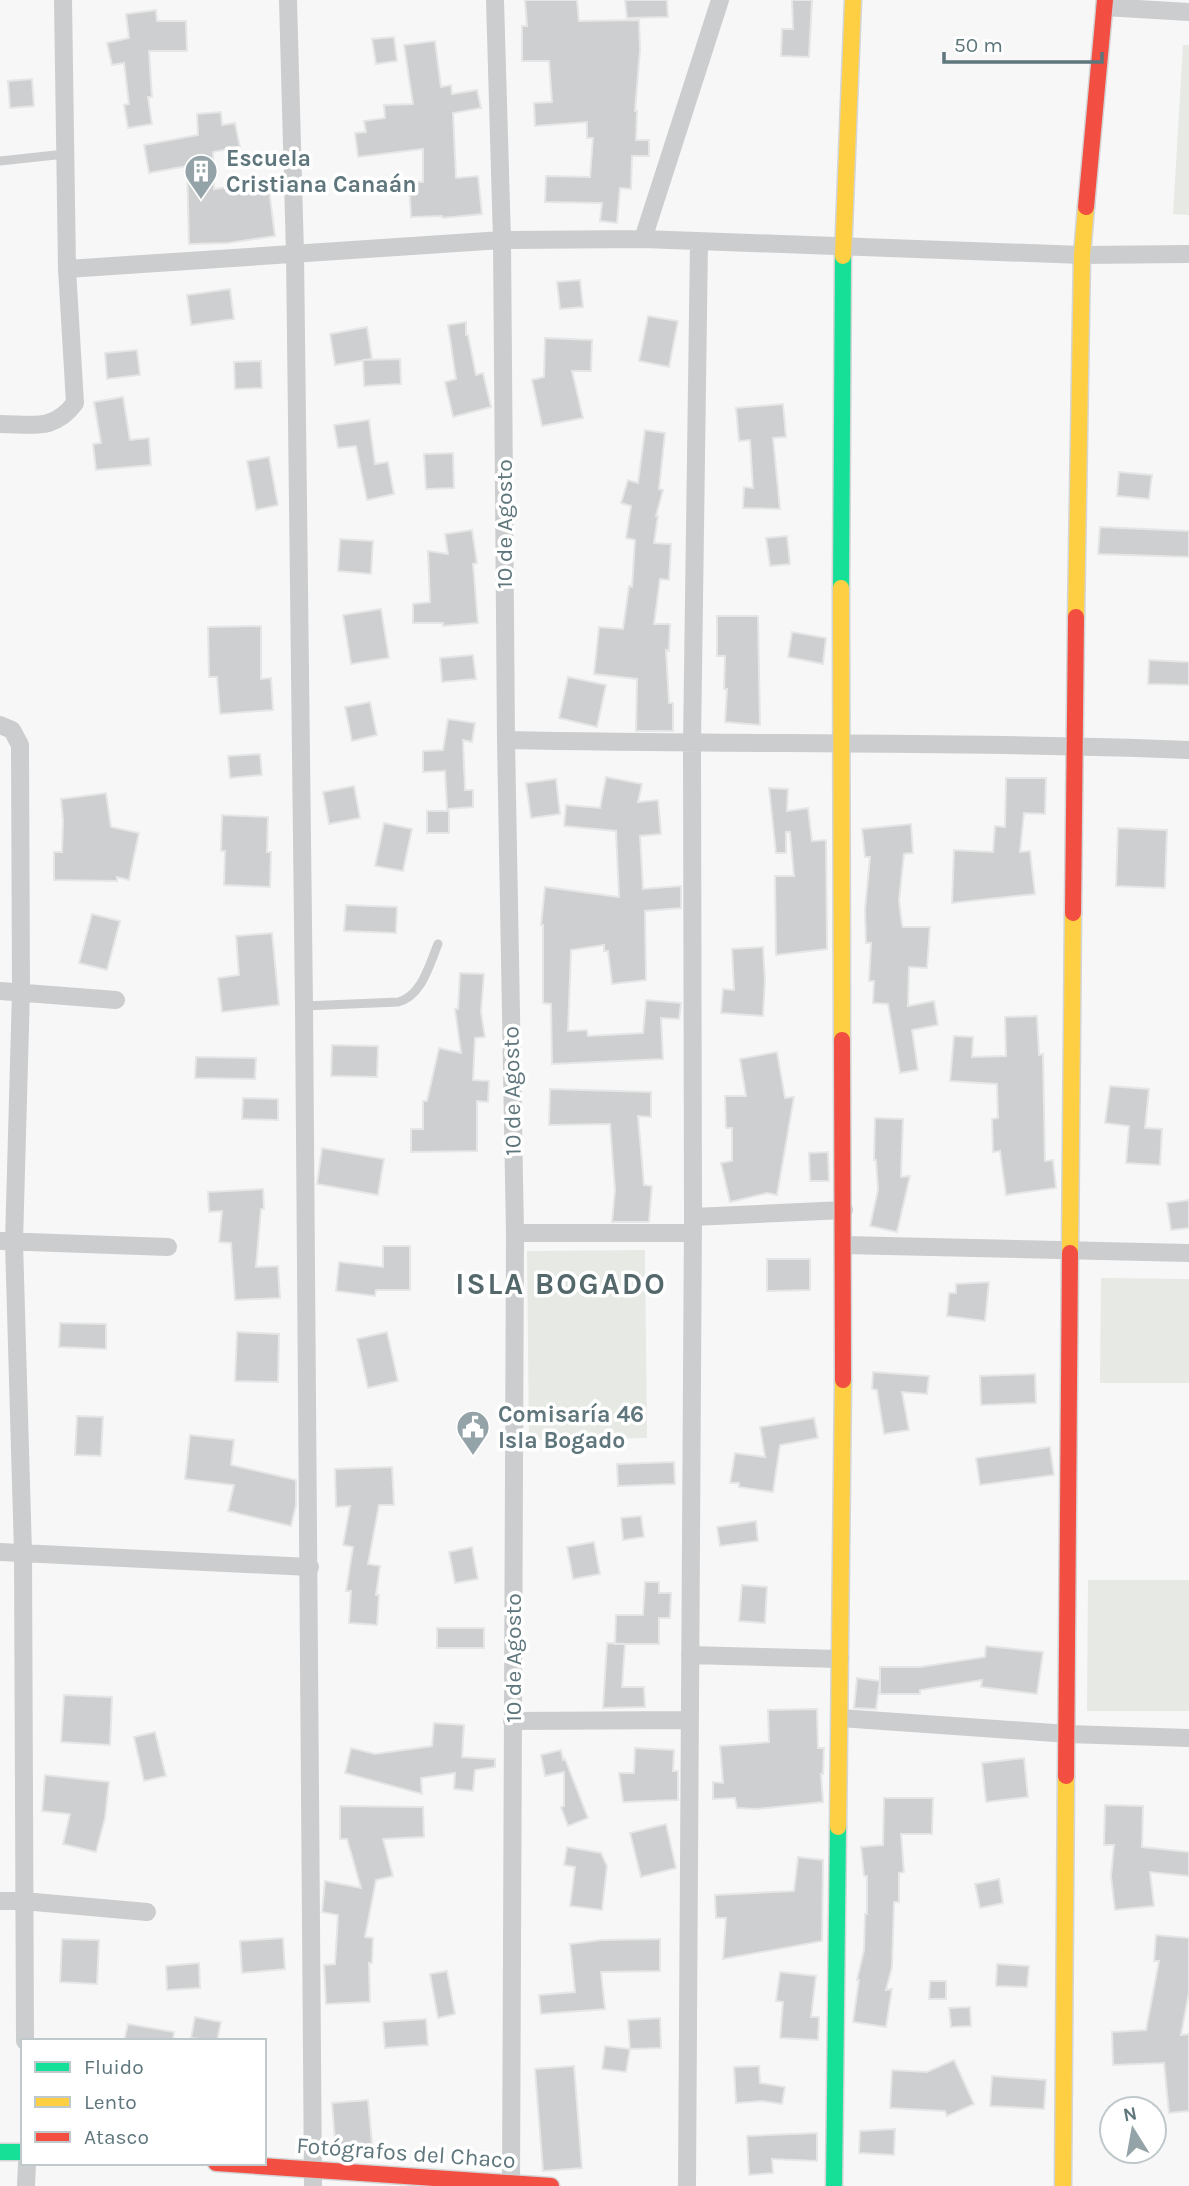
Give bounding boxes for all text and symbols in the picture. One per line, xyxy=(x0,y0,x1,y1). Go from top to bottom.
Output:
scale bar xyxy=(944,21,1102,65)
text: 50 m xyxy=(954,33,1003,57)
place label: Escuela Cristiana Canaán xyxy=(226,145,417,198)
building icon: Escuela Cristiana Canaán xyxy=(182,152,220,201)
street label: 10 de Agosto xyxy=(491,459,518,589)
street label: 10 de Agosto xyxy=(497,1026,527,1156)
district label: ISLA BOGADO xyxy=(455,1266,667,1302)
place label: Comisaría 46 Isla Bogado xyxy=(498,1401,644,1454)
public building icon: Comisaría 46 Isla Bogado xyxy=(454,1408,492,1457)
street label: 10 de Agosto xyxy=(500,1593,527,1723)
legend xyxy=(21,2039,266,2165)
text: Fluido xyxy=(84,2055,144,2079)
text: Lento xyxy=(84,2090,137,2114)
north arrow xyxy=(1098,2095,1168,2165)
text: N xyxy=(1121,2102,1139,2126)
text: Atasco xyxy=(84,2125,149,2149)
street label: Fotógrafos del Chaco xyxy=(296,2132,516,2174)

